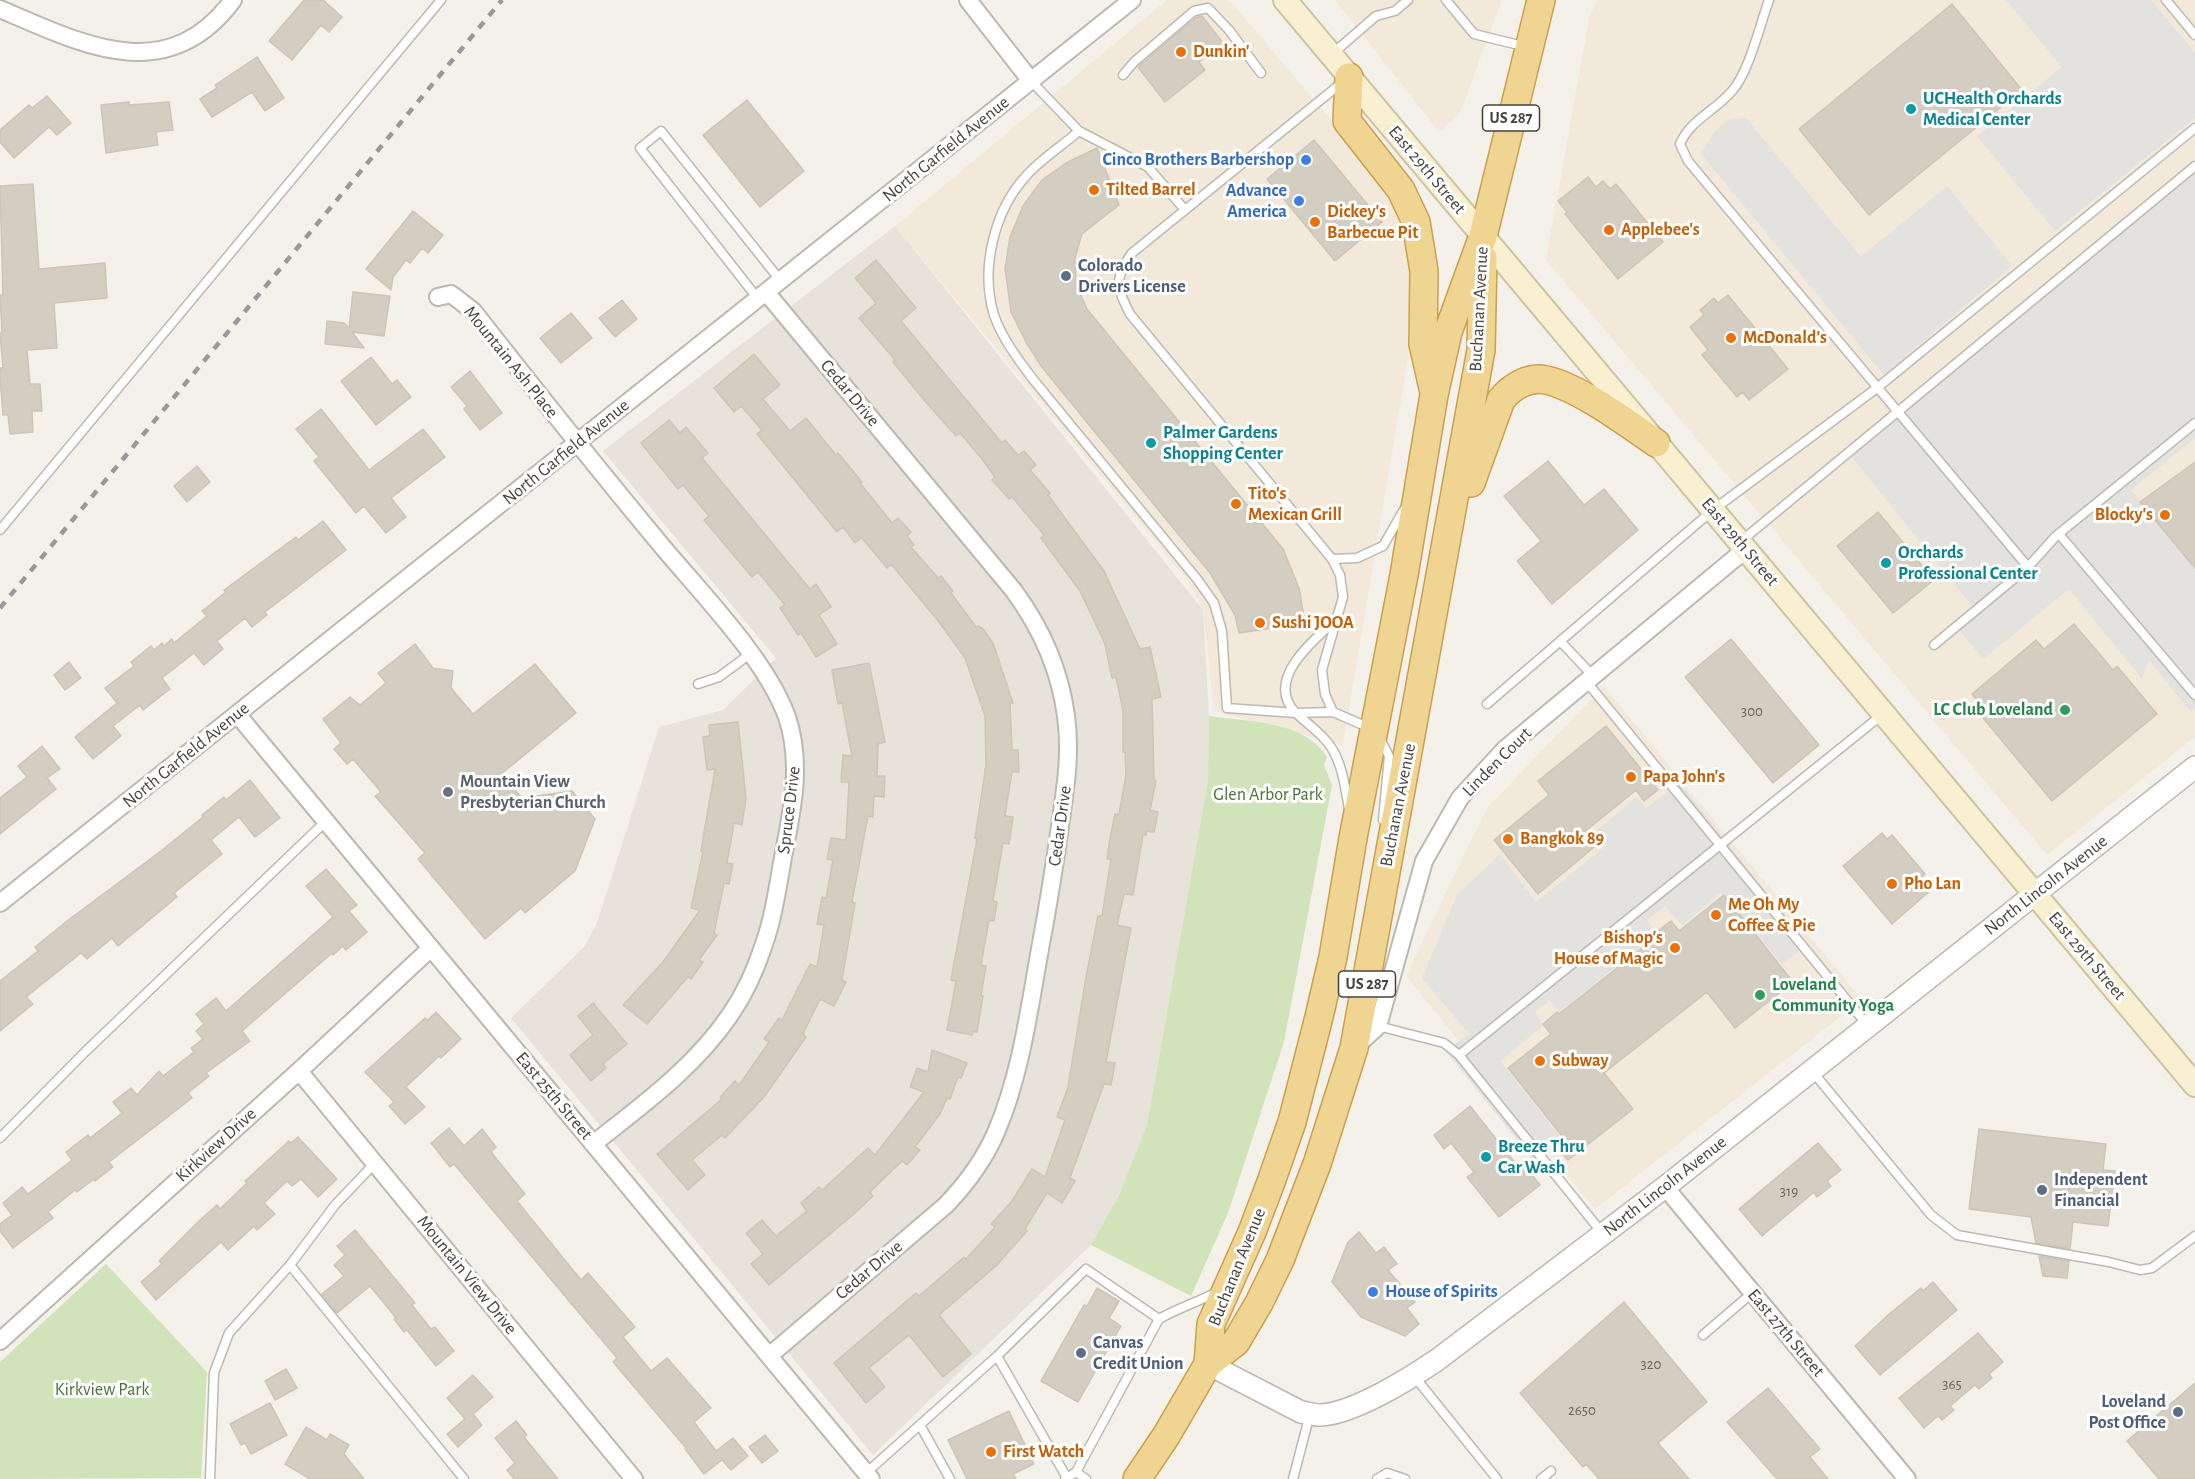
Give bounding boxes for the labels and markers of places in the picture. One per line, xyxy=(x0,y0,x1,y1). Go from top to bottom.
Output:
place label: Dunkin' xyxy=(1193,41,1250,63)
marker: Dunkin' xyxy=(1174,45,1188,59)
place label: UCHealth Orchards Medical Center xyxy=(1923,88,2062,130)
marker: UCHealth Orchards Medical Center xyxy=(1904,102,1918,116)
place label: Cinco Brothers Barbershop xyxy=(1102,149,1294,171)
marker: Cinco Brothers Barbershop xyxy=(1299,153,1313,167)
place label: Tilted Barrel xyxy=(1106,179,1196,201)
place label: Advance America xyxy=(1226,180,1287,222)
marker: Tilted Barrel xyxy=(1087,183,1101,197)
marker: Advance America xyxy=(1292,194,1306,208)
place label: Dickey's Barbecue Pit xyxy=(1327,201,1418,244)
marker: Dickey's Barbecue Pit xyxy=(1308,215,1322,229)
place label: Applebee's xyxy=(1621,219,1700,241)
marker: Applebee's xyxy=(1602,223,1616,237)
place label: Colorado Drivers License xyxy=(1078,255,1186,298)
marker: Colorado Drivers License xyxy=(1059,269,1073,283)
place label: McDonald's xyxy=(1743,327,1827,349)
marker: McDonald's xyxy=(1724,331,1738,345)
place label: Palmer Gardens Shopping Center xyxy=(1163,422,1283,464)
marker: Palmer Gardens Shopping Center xyxy=(1144,436,1158,450)
place label: Tito's Mexican Grill xyxy=(1248,483,1342,526)
marker: Tito's Mexican Grill xyxy=(1229,497,1243,511)
place label: Blocky's xyxy=(2095,504,2153,526)
marker: Blocky's xyxy=(2158,508,2172,522)
place label: Orchards Professional Center xyxy=(1898,542,2038,584)
marker: Orchards Professional Center xyxy=(1879,556,1893,570)
place label: Sushi JOOA xyxy=(1272,612,1354,634)
marker: Sushi JOOA xyxy=(1253,616,1267,630)
place label: LC Club Loveland xyxy=(1933,699,2053,721)
marker: LC Club Loveland xyxy=(2058,703,2072,717)
place label: Papa John's xyxy=(1643,766,1725,788)
marker: Papa John's xyxy=(1624,770,1638,784)
place label: Mountain View Presbyterian Church xyxy=(460,771,606,814)
marker: Mountain View Presbyterian Church xyxy=(441,785,455,799)
place label: Bangkok 89 xyxy=(1520,828,1604,850)
marker: Bangkok 89 xyxy=(1501,832,1515,846)
place label: Pho Lan xyxy=(1904,873,1961,895)
marker: Pho Lan xyxy=(1885,877,1899,891)
place label: Me Oh My Coffee & Pie xyxy=(1728,894,1815,936)
marker: Me Oh My Coffee & Pie xyxy=(1709,908,1723,922)
place label: Bishop's House of Magic xyxy=(1554,927,1663,970)
marker: Bishop's House of Magic xyxy=(1668,941,1682,955)
place label: Loveland Community Yoga xyxy=(1772,974,1894,1016)
marker: Loveland Community Yoga xyxy=(1753,988,1767,1002)
place label: Subway xyxy=(1552,1050,1608,1072)
marker: Subway xyxy=(1533,1054,1547,1068)
place label: Breeze Thru Car Wash xyxy=(1498,1136,1585,1178)
marker: Breeze Thru Car Wash xyxy=(1479,1150,1493,1164)
place label: Independent Financial xyxy=(2054,1169,2148,1212)
marker: Independent Financial xyxy=(2035,1183,2049,1197)
place label: House of Spirits xyxy=(1385,1281,1498,1303)
marker: House of Spirits xyxy=(1366,1285,1380,1299)
place label: Canvas Credit Union xyxy=(1093,1332,1183,1374)
marker: Canvas Credit Union xyxy=(1074,1346,1088,1360)
place label: Loveland Post Office xyxy=(2088,1391,2166,1434)
marker: Loveland Post Office xyxy=(2171,1405,2185,1419)
place label: First Watch xyxy=(1003,1441,1084,1463)
marker: First Watch xyxy=(984,1445,998,1459)

